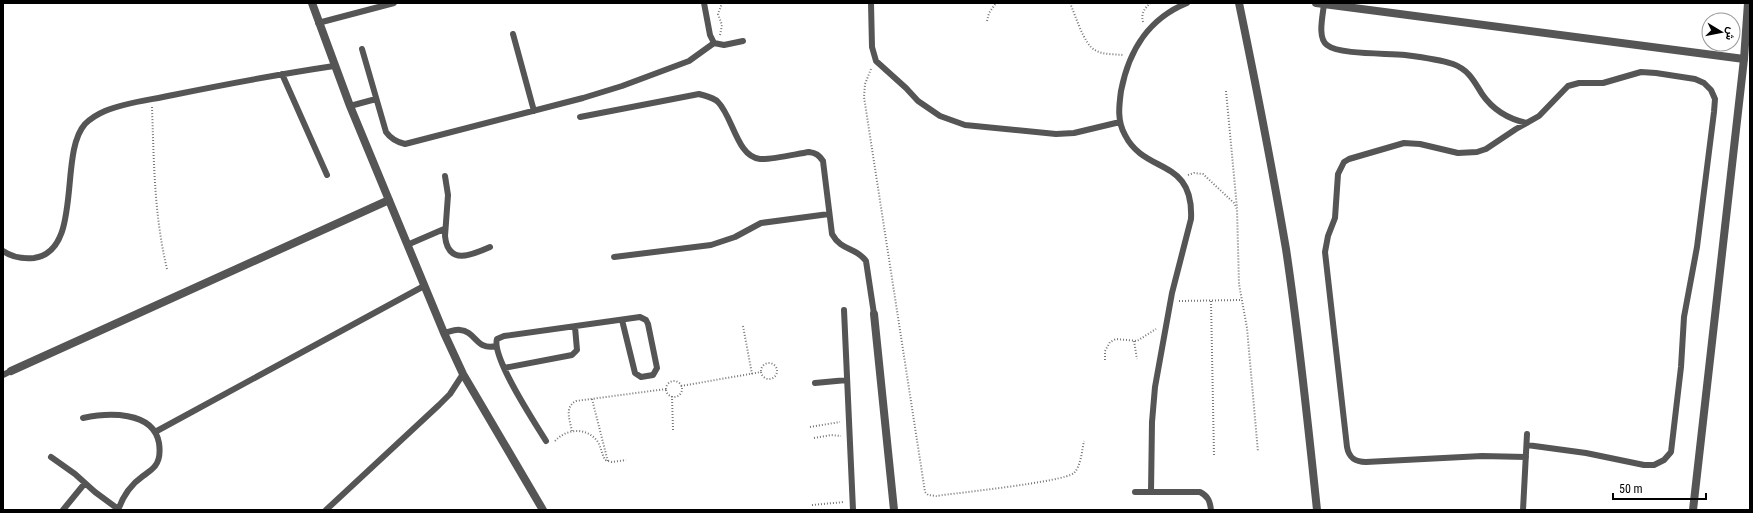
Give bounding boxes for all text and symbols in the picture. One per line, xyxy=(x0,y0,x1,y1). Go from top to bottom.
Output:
north arrow xyxy=(1701,12,1741,52)
text: ش xyxy=(1723,26,1738,41)
scale bar xyxy=(1613,475,1706,501)
text: 50 m xyxy=(1619,482,1643,496)

